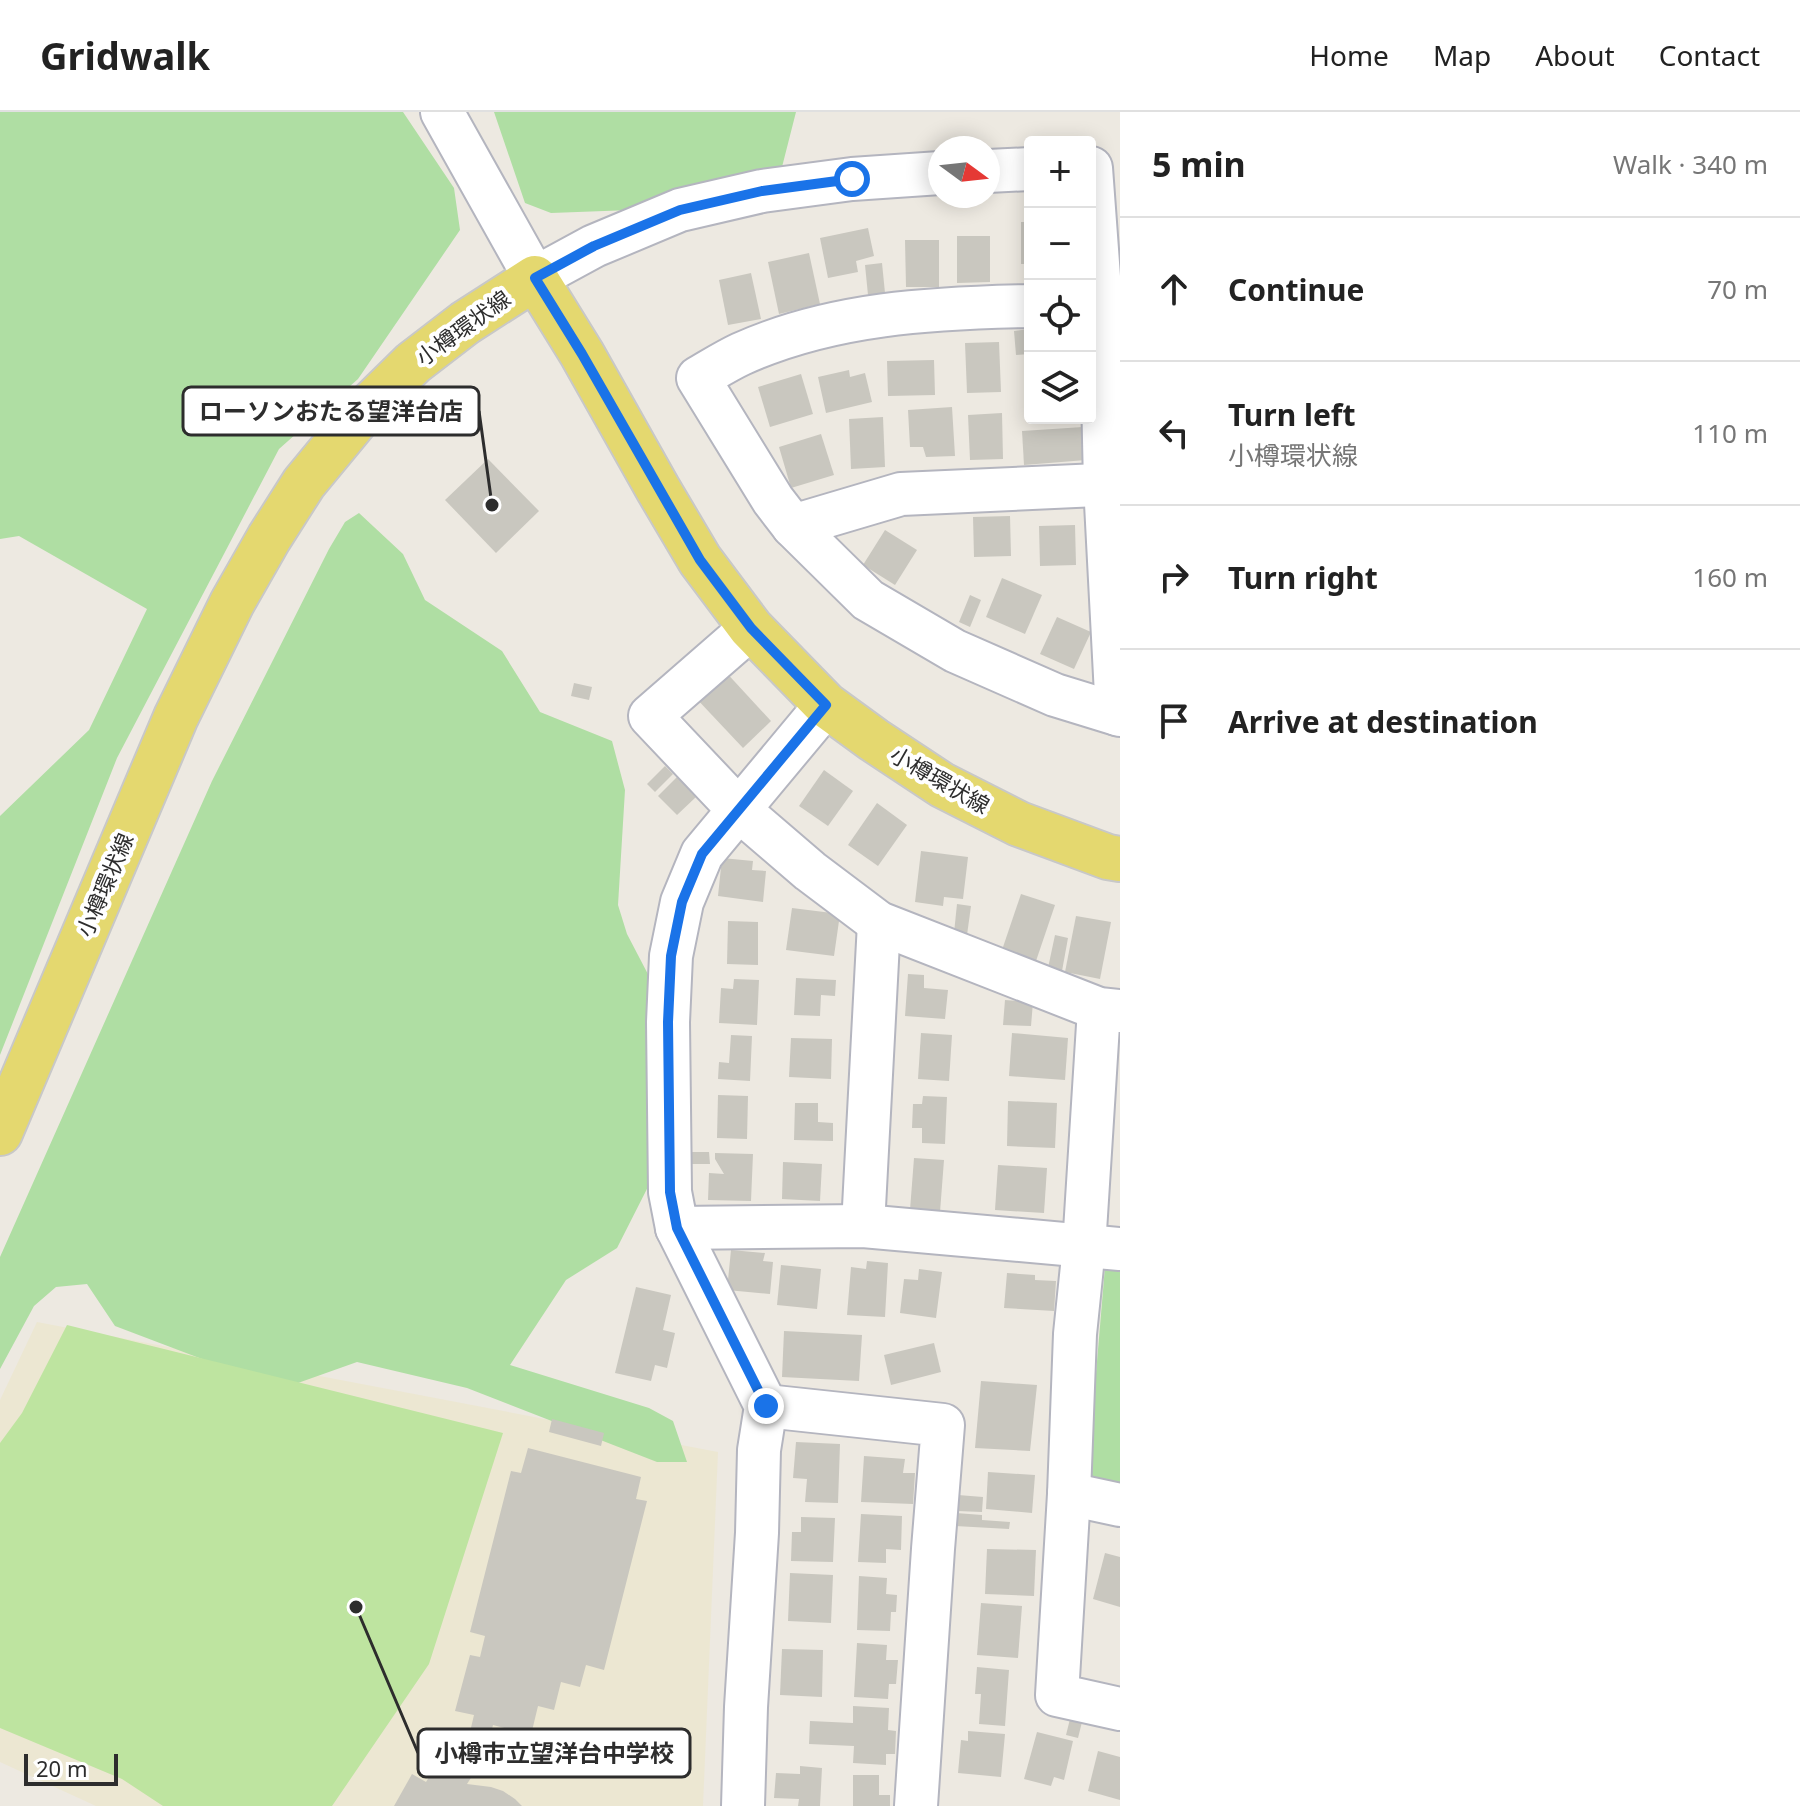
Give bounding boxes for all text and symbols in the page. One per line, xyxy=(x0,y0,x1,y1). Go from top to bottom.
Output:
text: Gridwalk xyxy=(40,29,210,81)
text: Home xyxy=(1309,36,1389,74)
text: Map xyxy=(1433,36,1491,74)
text: About xyxy=(1535,36,1615,74)
text: Contact xyxy=(1659,36,1760,74)
north arrow xyxy=(928,136,1000,208)
map controls xyxy=(1024,136,1096,424)
button: + xyxy=(1024,136,1096,208)
text: 5 min xyxy=(1152,141,1246,187)
text: Walk · 340 m xyxy=(1613,146,1768,182)
route start xyxy=(834,161,870,197)
button: − xyxy=(1024,208,1096,280)
icon: ahead xyxy=(1152,267,1196,311)
text: Continue xyxy=(1228,269,1364,310)
text: 70 m xyxy=(1707,271,1768,307)
button: locate xyxy=(1024,280,1096,352)
street label: 小樽環状線 xyxy=(409,283,516,372)
button: layers xyxy=(1024,352,1096,424)
callout: ローソンおたる望洋台店 xyxy=(183,387,479,435)
text: ローソンおたる望洋台店 xyxy=(199,394,463,427)
text: Turn left xyxy=(1228,394,1356,435)
icon: left xyxy=(1152,411,1196,455)
text: 110 m xyxy=(1692,415,1768,451)
text: 小樽環状線 xyxy=(1228,437,1358,473)
icon: right xyxy=(1152,555,1196,599)
text: Turn right xyxy=(1228,557,1378,598)
text: 160 m xyxy=(1692,559,1768,595)
icon: arrive xyxy=(1152,699,1196,743)
text: Arrive at destination xyxy=(1228,701,1538,742)
street label: 小樽環状線 xyxy=(885,739,996,820)
street label: 小樽環状線 xyxy=(69,828,139,941)
route end xyxy=(748,1388,784,1424)
callout: 小樽市立望洋台中学校 xyxy=(418,1729,690,1777)
text: 小樽市立望洋台中学校 xyxy=(434,1736,674,1769)
scale bar xyxy=(24,1750,118,1786)
text: 20 m xyxy=(36,1753,87,1783)

